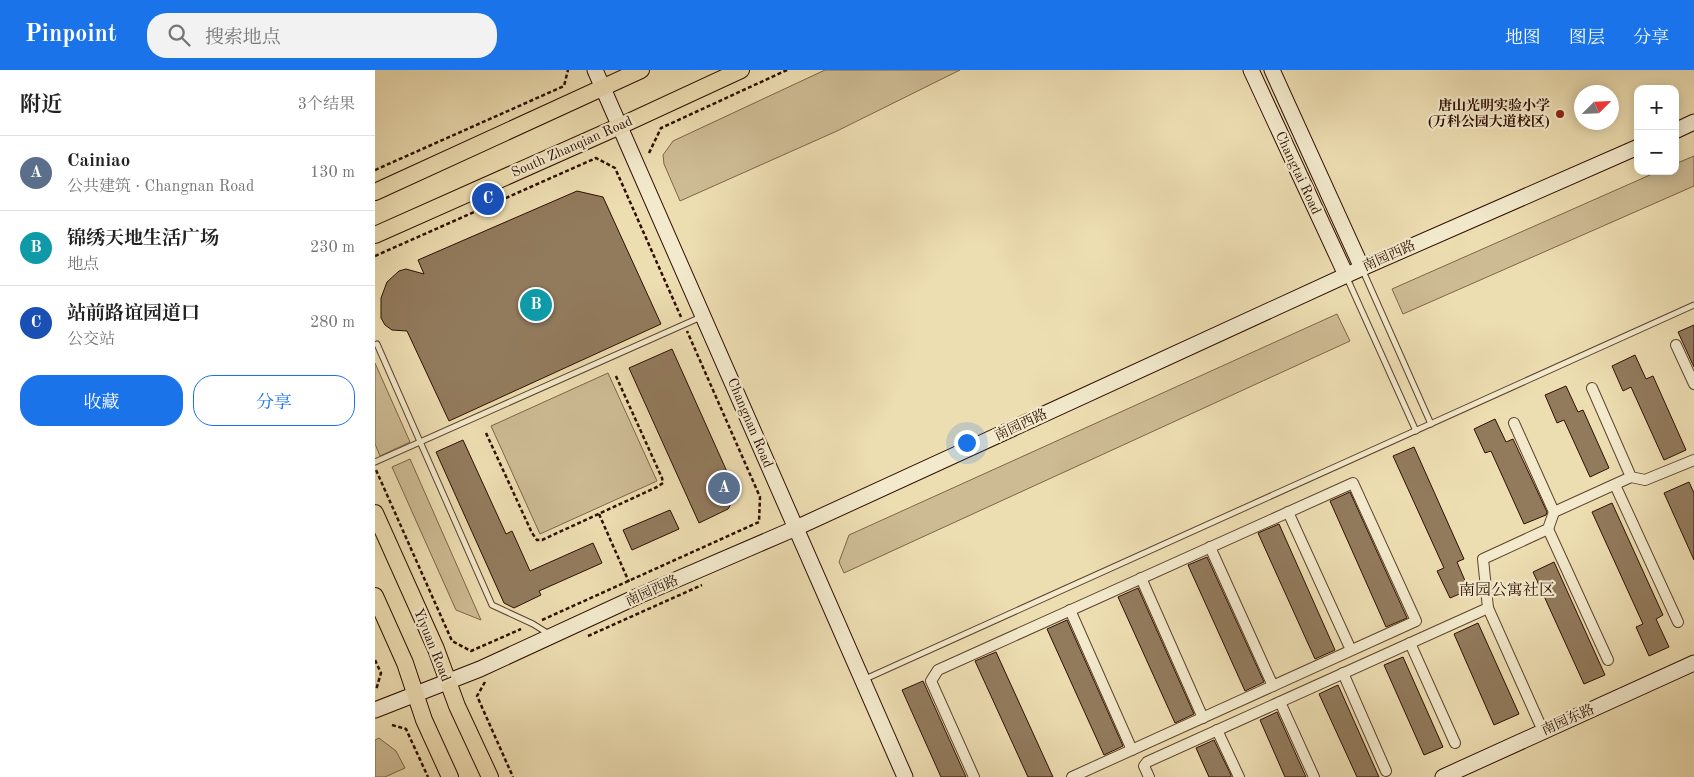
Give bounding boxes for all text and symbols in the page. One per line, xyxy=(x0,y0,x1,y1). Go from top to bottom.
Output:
search box xyxy=(147,13,497,58)
icon: search xyxy=(165,21,193,49)
text: Pinpoint xyxy=(25,23,117,47)
text: 搜索地点 xyxy=(205,29,281,48)
text: 地图 xyxy=(1505,29,1541,47)
text: 图层 xyxy=(1569,29,1605,47)
text: 分享 xyxy=(1633,29,1669,47)
north arrow xyxy=(1574,85,1619,130)
map controls xyxy=(1634,85,1679,175)
button: + xyxy=(1634,85,1679,130)
text: 附近 xyxy=(20,95,62,116)
text: 3个结果 xyxy=(298,97,355,113)
place label: 唐山光明实验小学 (万科公园大道校区) xyxy=(1428,97,1550,129)
marker: 唐山光明实验小学 (万科公园大道校区) xyxy=(1554,108,1566,120)
street label: South Zhanqian Road xyxy=(509,114,635,180)
street label: Changtai Road xyxy=(1273,129,1323,217)
button: − xyxy=(1634,130,1679,175)
text: Cainiao xyxy=(67,152,130,171)
text: A xyxy=(30,165,42,181)
text: 130 m xyxy=(310,165,355,181)
text: 公共建筑 · Changnan Road xyxy=(67,179,254,195)
pin: C xyxy=(472,180,504,218)
text: 锦绣天地生活广场 xyxy=(67,230,219,249)
street label: 南园西路 xyxy=(1360,237,1417,274)
text: B xyxy=(30,240,42,256)
text: 230 m xyxy=(310,240,355,256)
text: 地点 xyxy=(67,257,99,273)
pin: B xyxy=(520,286,552,324)
text: 站前路谊园道口 xyxy=(67,305,200,324)
text: C xyxy=(31,315,41,331)
text: 280 m xyxy=(310,315,355,331)
text: 公交站 xyxy=(67,332,115,348)
button: 收藏 xyxy=(20,375,183,426)
button: 分享 xyxy=(193,375,355,426)
street label: Changnan Road xyxy=(725,376,775,470)
street label: 南园西路 xyxy=(992,406,1049,443)
your location xyxy=(954,430,980,456)
pin: A xyxy=(708,469,740,507)
street label: 南园西路 xyxy=(623,572,680,609)
district label: 南园公寓社区 xyxy=(1459,581,1555,599)
street label: Yiyuan Road xyxy=(411,606,453,684)
street label: 南园东路 xyxy=(1539,701,1596,738)

